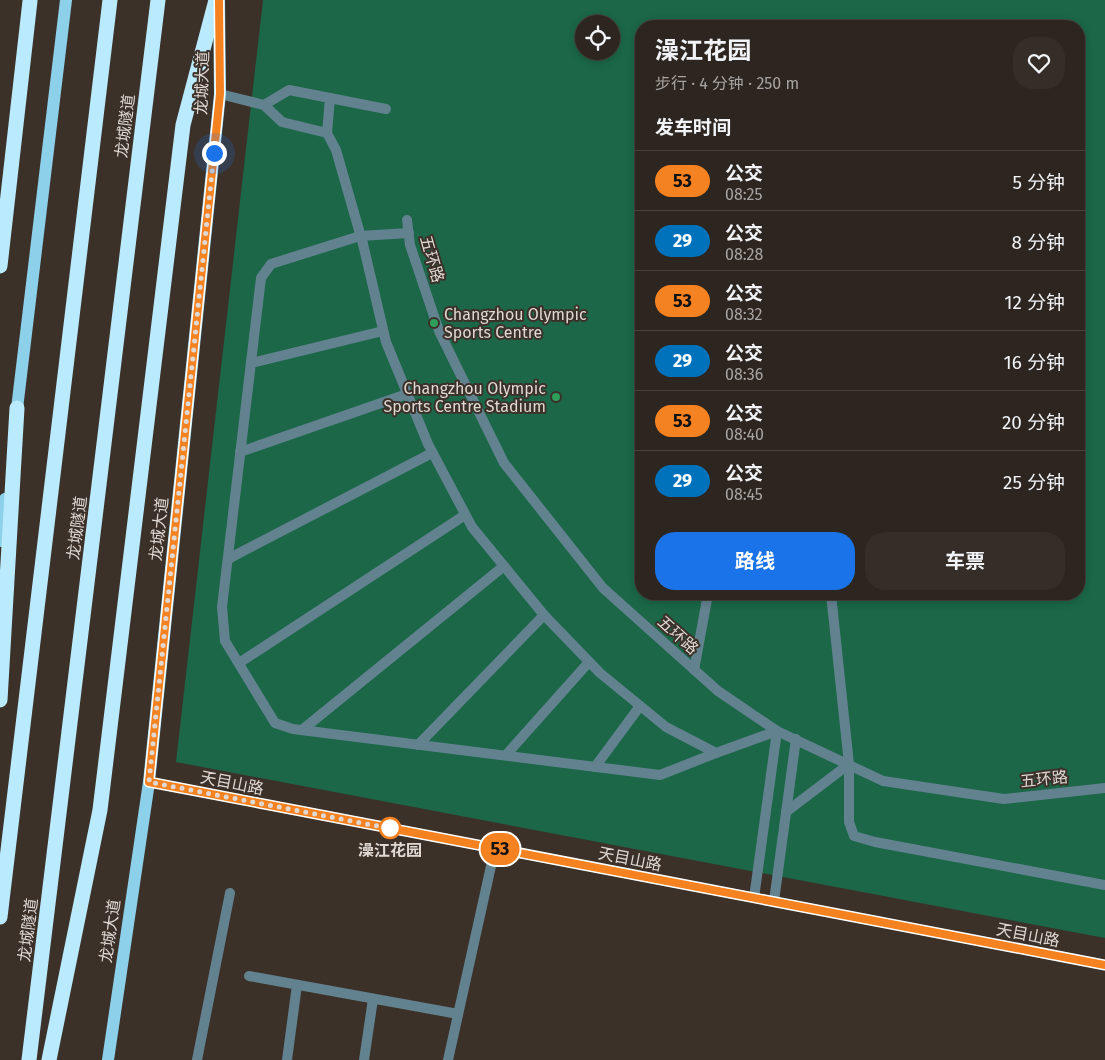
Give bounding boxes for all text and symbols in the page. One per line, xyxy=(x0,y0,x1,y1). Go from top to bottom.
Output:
map controls xyxy=(575,15,620,60)
button: locate xyxy=(575,15,620,60)
text: 澡江花园 xyxy=(655,37,751,65)
button: heart xyxy=(1013,37,1065,89)
street label: 龙城大道 xyxy=(191,51,213,115)
text: 步行 · 4 分钟 · 250 m xyxy=(655,74,799,93)
street label: 龙城隧道 xyxy=(112,93,138,159)
text: 发车时间 xyxy=(655,116,731,139)
your location xyxy=(202,141,227,166)
text: 公交 xyxy=(725,162,763,185)
text: 53 xyxy=(673,170,692,192)
text: 5 分钟 xyxy=(1012,171,1065,194)
text: 08:25 xyxy=(725,185,763,204)
text: 公交 xyxy=(725,222,763,245)
text: 29 xyxy=(673,230,692,252)
text: 8 分钟 xyxy=(1011,231,1065,254)
street label: 五环路 xyxy=(416,233,448,285)
text: 08:28 xyxy=(725,245,763,264)
text: 公交 xyxy=(725,282,763,305)
text: 53 xyxy=(673,290,692,312)
text: 12 分钟 xyxy=(1004,291,1065,314)
place label: Changzhou Olympic Sports Centre xyxy=(444,305,587,342)
text: 08:32 xyxy=(725,305,762,324)
marker: Changzhou Olympic Sports Centre xyxy=(428,317,440,329)
text: 公交 xyxy=(725,342,763,365)
text: 29 xyxy=(673,350,692,372)
text: 16 分钟 xyxy=(1004,351,1065,374)
text: 08:36 xyxy=(725,365,763,384)
place label: Changzhou Olympic Sports Centre Stadium xyxy=(383,379,546,416)
marker: Changzhou Olympic Sports Centre Stadium xyxy=(550,391,562,403)
text: 公交 xyxy=(725,402,763,425)
text: 53 xyxy=(673,410,692,432)
text: 20 分钟 xyxy=(1002,411,1065,434)
text: 08:40 xyxy=(725,425,764,444)
text: 公交 xyxy=(725,462,763,485)
text: 29 xyxy=(673,470,692,492)
text: 25 分钟 xyxy=(1003,471,1065,494)
text: 08:45 xyxy=(725,485,763,504)
street label: 龙城隧道 xyxy=(64,495,90,561)
street label: 龙城大道 xyxy=(146,496,172,562)
button: 路线 xyxy=(655,532,855,590)
button: 车票 xyxy=(865,532,1065,590)
street label: 五环路 xyxy=(654,612,702,658)
street label: 五环路 xyxy=(1019,767,1069,791)
street label: 天目山路 xyxy=(199,768,265,798)
marker: 澡江花园 xyxy=(379,817,401,839)
line badge: 53 xyxy=(478,833,522,865)
text: 53 xyxy=(491,838,509,860)
place label: 澡江花园 xyxy=(358,841,422,860)
street label: 天目山路 xyxy=(597,844,663,874)
street label: 龙城隧道 xyxy=(15,897,41,963)
street label: 龙城大道 xyxy=(96,898,124,964)
street label: 天目山路 xyxy=(995,920,1061,950)

